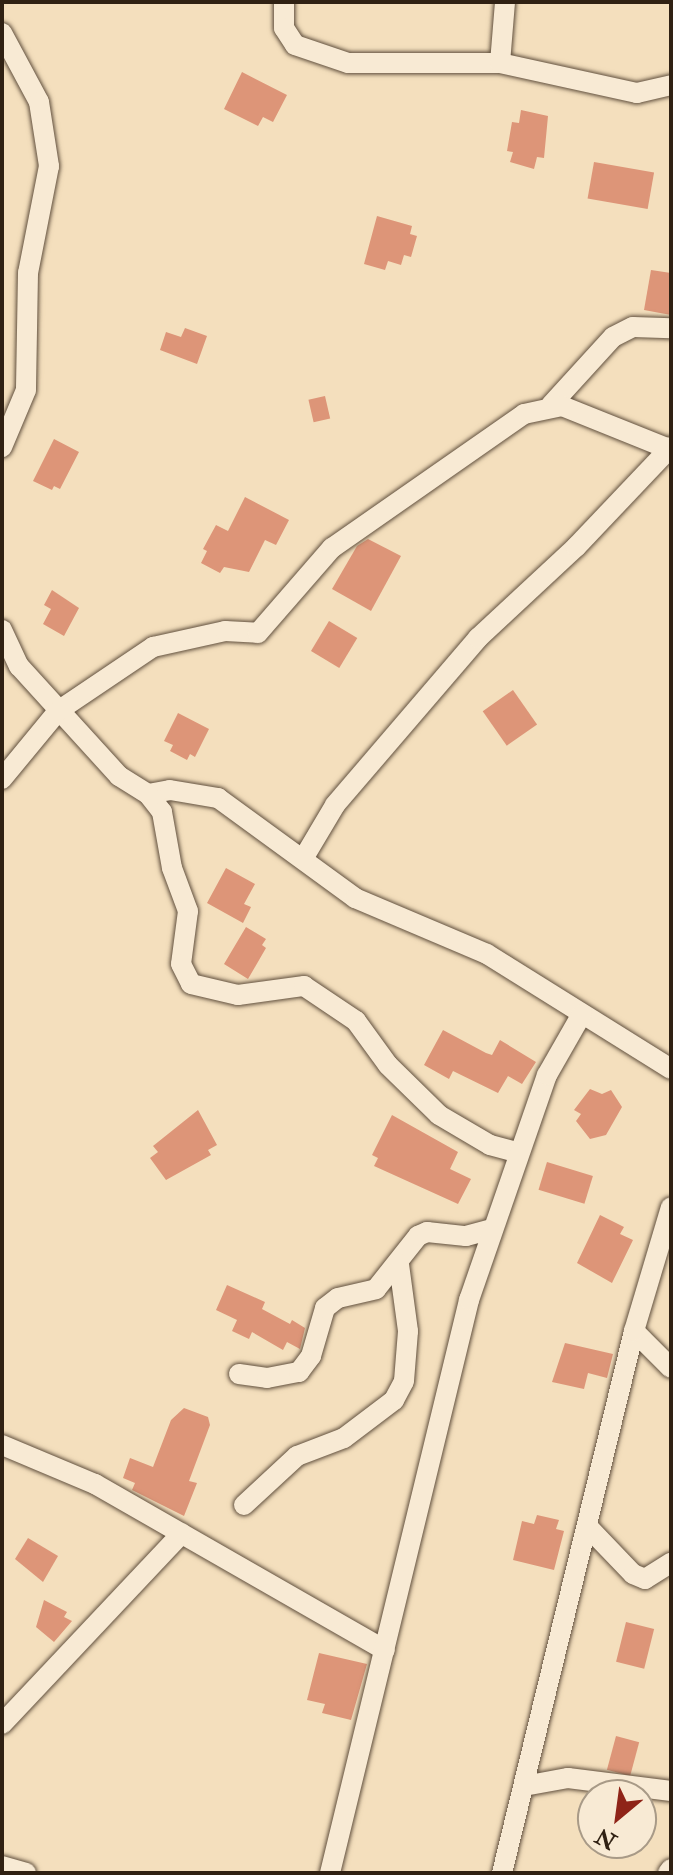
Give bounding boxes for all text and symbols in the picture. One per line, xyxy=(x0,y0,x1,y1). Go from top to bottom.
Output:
north arrow xyxy=(577,1779,657,1859)
text: N xyxy=(591,1821,622,1855)

